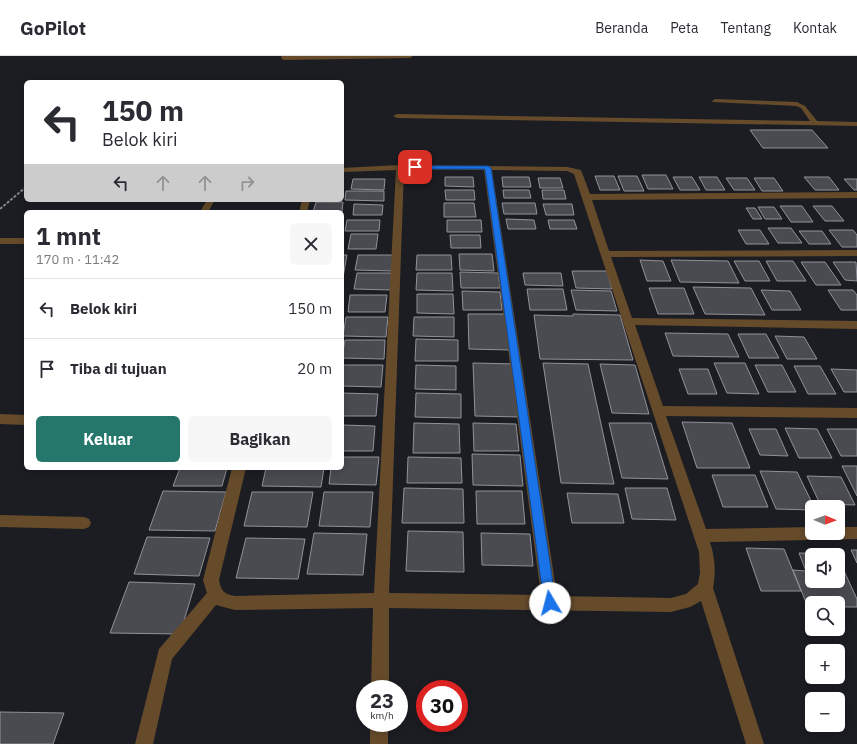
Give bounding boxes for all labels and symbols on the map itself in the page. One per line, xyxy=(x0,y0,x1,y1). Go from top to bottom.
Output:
pin xyxy=(398,150,432,184)
north arrow xyxy=(805,500,845,540)
position arrow xyxy=(529,582,571,624)
speed limit sign: 30 xyxy=(416,680,468,732)

